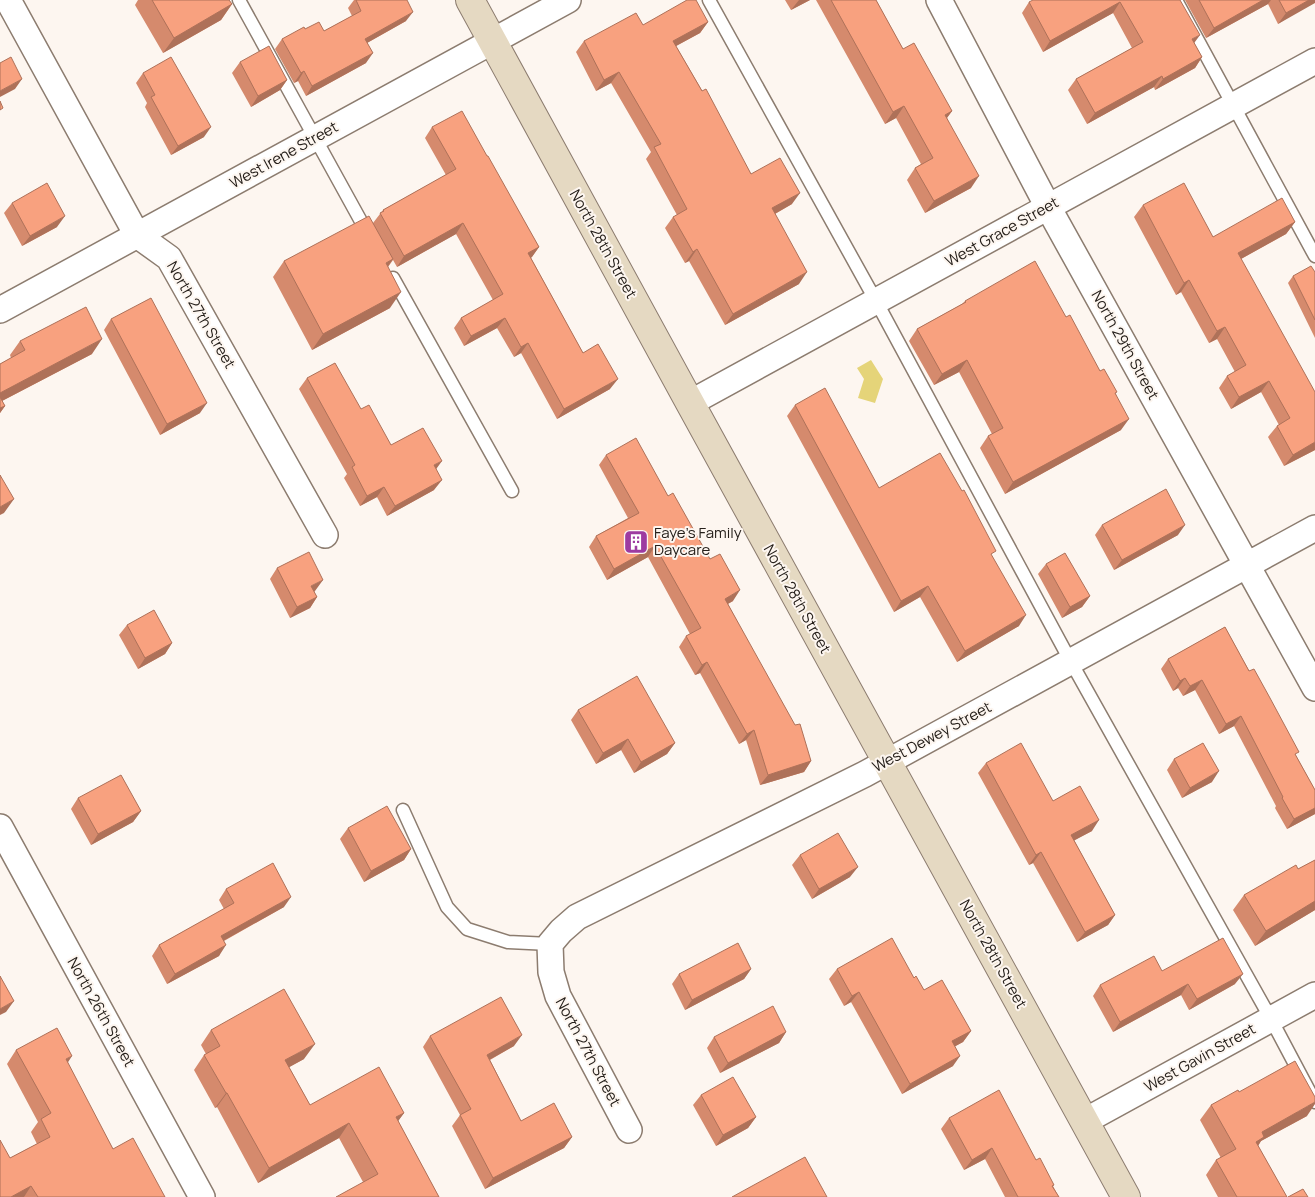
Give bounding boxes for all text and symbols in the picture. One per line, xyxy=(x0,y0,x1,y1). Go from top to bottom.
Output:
street label: West Irene Street xyxy=(226,116,342,193)
street label: North 28th Street xyxy=(565,185,642,302)
street label: West Grace Street xyxy=(941,192,1062,271)
street label: North 27th Street xyxy=(162,257,241,372)
street label: North 29th Street xyxy=(1087,286,1164,403)
place label: Faye's Family Daycare xyxy=(654,522,742,560)
building icon: Faye's Family Daycare xyxy=(623,529,649,555)
street label: North 28th Street xyxy=(759,540,836,657)
street label: West Dewey Street xyxy=(869,696,995,777)
street label: North 28th Street xyxy=(955,895,1032,1012)
street label: North 26th Street xyxy=(63,953,140,1070)
street label: North 27th Street xyxy=(551,994,626,1110)
street label: West Gavin Street xyxy=(1140,1018,1259,1097)

